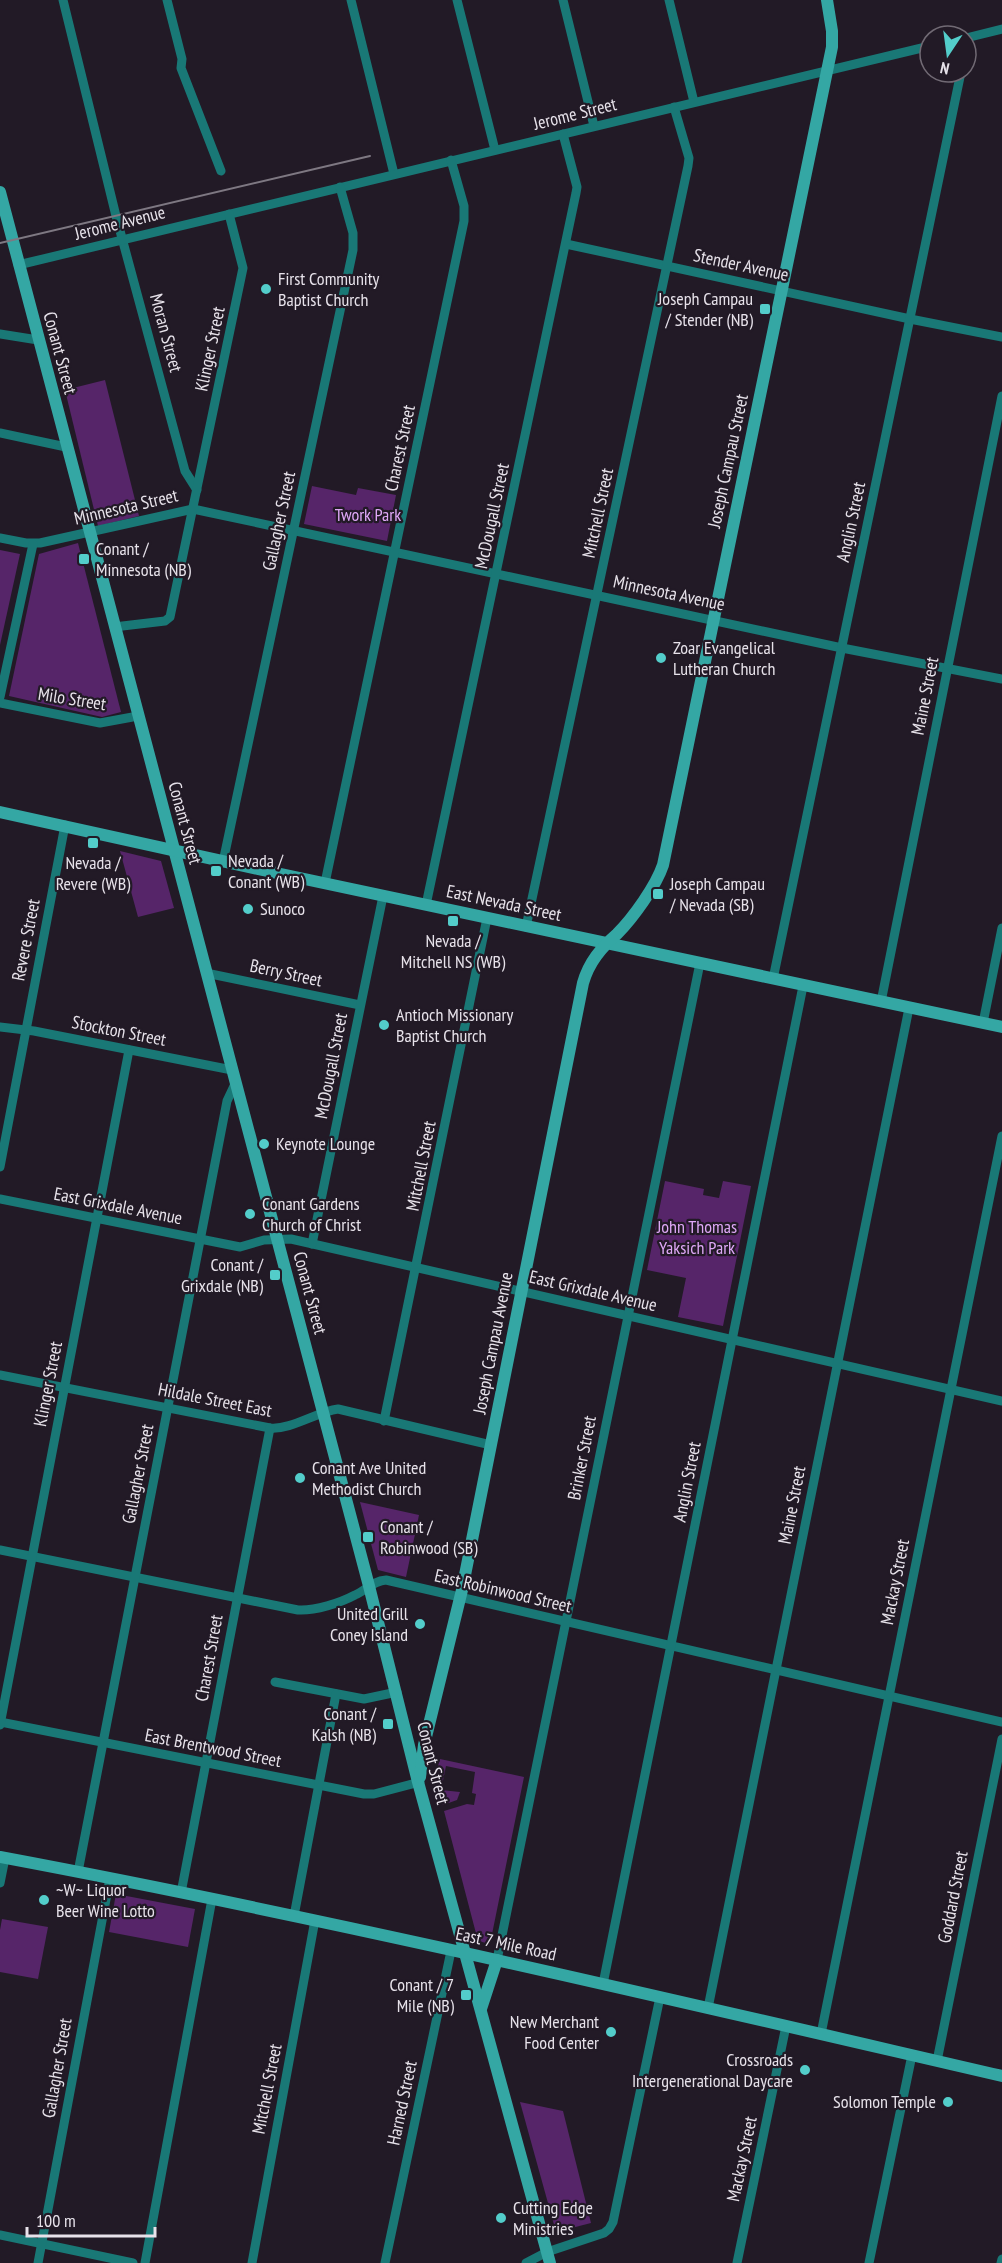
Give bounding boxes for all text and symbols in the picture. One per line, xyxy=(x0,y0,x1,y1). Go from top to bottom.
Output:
north arrow xyxy=(918,24,978,84)
text: N xyxy=(938,58,951,79)
street label: Jerome Street xyxy=(530,92,619,135)
street label: Jerome Avenue xyxy=(71,200,168,245)
street label: Stender Avenue xyxy=(691,243,791,286)
place label: First Community Baptist Church xyxy=(278,267,380,311)
marker: First Community Baptist Church xyxy=(259,282,273,296)
place label: Joseph Campau / Stender (NB) xyxy=(657,287,754,331)
street label: Moran Street xyxy=(145,291,188,375)
marker: Joseph Campau / Stender (NB) xyxy=(758,302,772,316)
street label: Klinger Street xyxy=(189,304,230,393)
street label: Conant Street xyxy=(38,309,83,397)
street label: Joseph Campau Street xyxy=(702,392,753,531)
street label: Charest Street xyxy=(379,402,420,493)
street label: McDougall Street xyxy=(469,461,514,571)
street label: Mitchell Street xyxy=(577,466,618,560)
street label: Gallagher Street xyxy=(257,469,300,573)
street label: Anglin Street xyxy=(831,480,870,564)
street label: Minnesota Street xyxy=(72,483,180,530)
park label: Twork Park xyxy=(335,503,401,526)
place label: Conant / Minnesota (NB) xyxy=(96,537,192,581)
marker: Conant / Minnesota (NB) xyxy=(77,552,91,566)
street label: Minnesota Avenue xyxy=(611,569,727,616)
place label: Zoar Evangelical Lutheran Church xyxy=(673,636,776,680)
marker: Zoar Evangelical Lutheran Church xyxy=(654,651,668,665)
street label: Maine Street xyxy=(906,655,943,737)
street label: Milo Street xyxy=(36,682,108,715)
street label: Conant Street xyxy=(163,779,208,867)
marker: Nevada / Revere (WB) xyxy=(86,836,100,850)
place label: Nevada / Conant (WB) xyxy=(228,849,305,893)
place label: Nevada / Revere (WB) xyxy=(56,851,131,895)
marker: Nevada / Conant (WB) xyxy=(209,864,223,878)
place label: Joseph Campau / Nevada (SB) xyxy=(669,872,765,916)
street label: East Nevada Street xyxy=(445,879,564,926)
marker: Joseph Campau / Nevada (SB) xyxy=(651,887,665,901)
street label: Revere Street xyxy=(6,897,45,983)
place label: Sunoco xyxy=(260,897,305,920)
marker: Sunoco xyxy=(241,902,255,916)
marker: Nevada / Mitchell NS (WB) xyxy=(446,914,460,928)
place label: Nevada / Mitchell NS (WB) xyxy=(401,929,506,973)
street label: Berry Street xyxy=(248,954,324,991)
place label: Antioch Missionary Baptist Church xyxy=(396,1003,513,1047)
street label: Stockton Street xyxy=(70,1010,168,1051)
street label: McDougall Street xyxy=(309,1011,352,1121)
marker: Antioch Missionary Baptist Church xyxy=(377,1018,391,1032)
street label: Mitchell Street xyxy=(400,1119,441,1213)
place label: Keynote Lounge xyxy=(276,1132,375,1155)
marker: Keynote Lounge xyxy=(257,1137,271,1151)
street label: East Grixdale Avenue xyxy=(52,1182,184,1229)
place label: Conant Gardens Church of Christ xyxy=(262,1192,361,1236)
marker: Conant Gardens Church of Christ xyxy=(243,1207,257,1221)
park label: John Thomas Yaksich Park xyxy=(656,1215,737,1259)
street label: Conant Street xyxy=(288,1249,333,1337)
place label: Conant / Grixdale (NB) xyxy=(181,1253,264,1297)
street label: East Grixdale Avenue xyxy=(527,1265,659,1316)
marker: Conant / Grixdale (NB) xyxy=(268,1268,282,1282)
street label: Joseph Campau Avenue xyxy=(467,1270,518,1417)
street label: Klinger Street xyxy=(28,1339,67,1428)
street label: Hildale Street East xyxy=(156,1377,274,1422)
street label: Brinker Street xyxy=(562,1414,601,1502)
street label: Gallagher Street xyxy=(117,1422,158,1526)
street label: Anglin Street xyxy=(667,1440,706,1524)
place label: Conant Ave United Methodist Church xyxy=(312,1456,426,1500)
street label: Maine Street xyxy=(773,1464,810,1546)
marker: Conant Ave United Methodist Church xyxy=(293,1471,307,1485)
place label: Conant / Robinwood (SB) xyxy=(380,1515,478,1559)
marker: Conant / Robinwood (SB) xyxy=(361,1530,375,1544)
street label: Mackay Street xyxy=(875,1537,914,1627)
street label: East Robinwood Street xyxy=(432,1564,574,1617)
place label: United Grill Coney Island xyxy=(330,1602,409,1646)
street label: Charest Street xyxy=(190,1613,227,1703)
marker: United Grill Coney Island xyxy=(413,1617,427,1631)
place label: Conant / Kalsh (NB) xyxy=(312,1702,377,1746)
marker: Conant / Kalsh (NB) xyxy=(381,1717,395,1731)
street label: Conant Street xyxy=(412,1719,455,1807)
street label: East Brentwood Street xyxy=(143,1723,283,1772)
street label: Goddard Street xyxy=(932,1849,973,1945)
place label: ~W~ Liquor Beer Wine Lotto xyxy=(56,1878,155,1922)
marker: ~W~ Liquor Beer Wine Lotto xyxy=(37,1893,51,1907)
street label: East 7 Mile Road xyxy=(454,1922,559,1965)
place label: Conant / 7 Mile (NB) xyxy=(389,1973,455,2017)
marker: Conant / 7 Mile (NB) xyxy=(459,1988,473,2002)
place label: New Merchant Food Center xyxy=(510,2010,599,2054)
street label: Gallagher Street xyxy=(36,2016,77,2120)
marker: New Merchant Food Center xyxy=(604,2025,618,2039)
street label: Mitchell Street xyxy=(246,2042,287,2136)
place label: Crossroads Intergenerational Daycare xyxy=(632,2048,793,2092)
street label: Harned Street xyxy=(381,2058,422,2147)
marker: Crossroads Intergenerational Daycare xyxy=(798,2063,812,2077)
place label: Solomon Temple xyxy=(833,2090,936,2113)
marker: Solomon Temple xyxy=(941,2095,955,2109)
street label: Mackay Street xyxy=(721,2114,762,2204)
place label: Cutting Edge Ministries xyxy=(513,2196,593,2240)
scale bar xyxy=(27,2200,154,2238)
text: 100 m xyxy=(36,2209,76,2232)
marker: Cutting Edge Ministries xyxy=(494,2211,508,2225)

